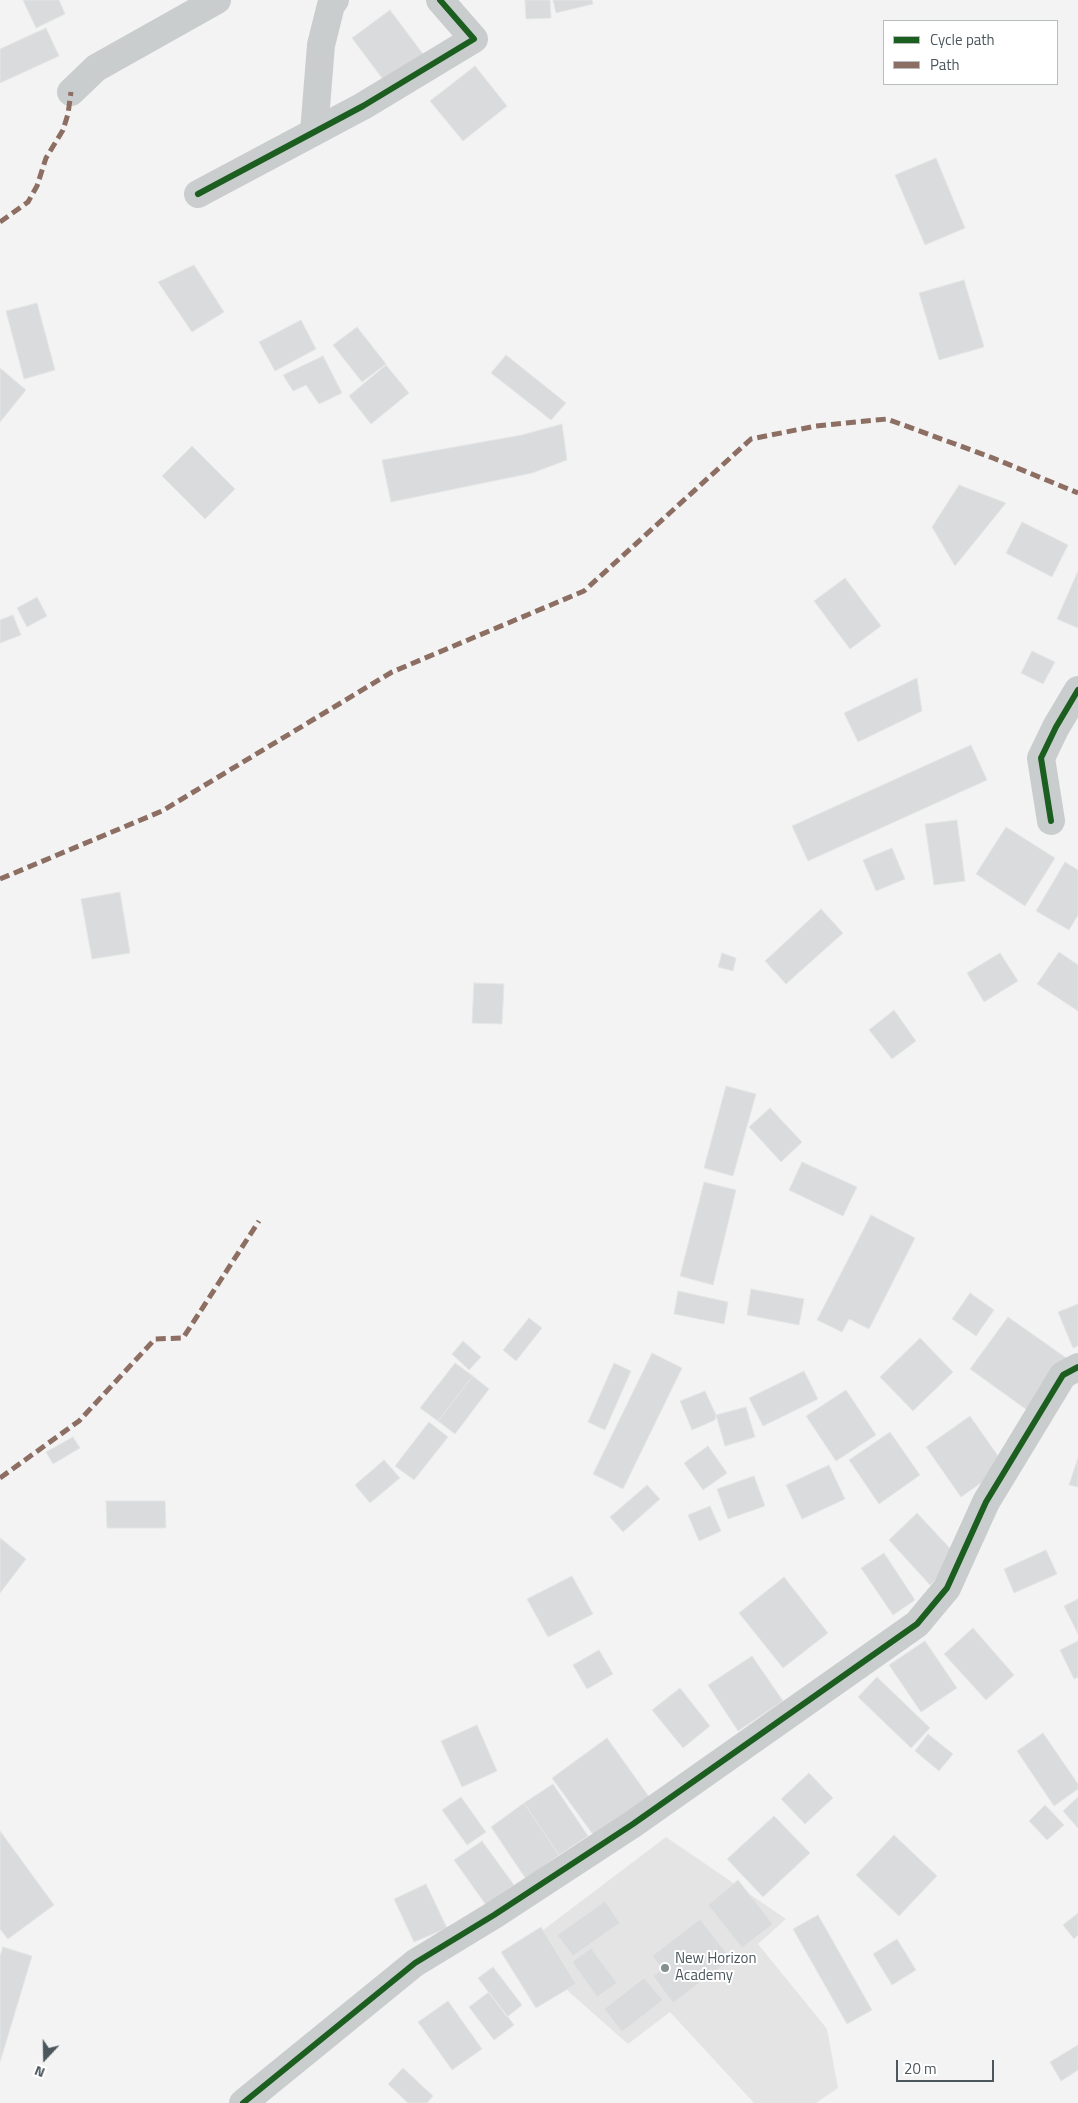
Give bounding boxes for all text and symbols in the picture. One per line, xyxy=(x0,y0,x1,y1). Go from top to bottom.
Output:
legend xyxy=(883,20,1058,85)
text: Cycle path xyxy=(930,28,995,51)
text: Path xyxy=(930,53,960,76)
place label: New Horizon Academy xyxy=(675,1950,756,1985)
marker: New Horizon Academy xyxy=(659,1962,671,1974)
north arrow xyxy=(20,2033,70,2083)
scale bar xyxy=(898,2050,996,2082)
text: 20 m xyxy=(904,2057,937,2080)
text: N xyxy=(31,2061,48,2084)

